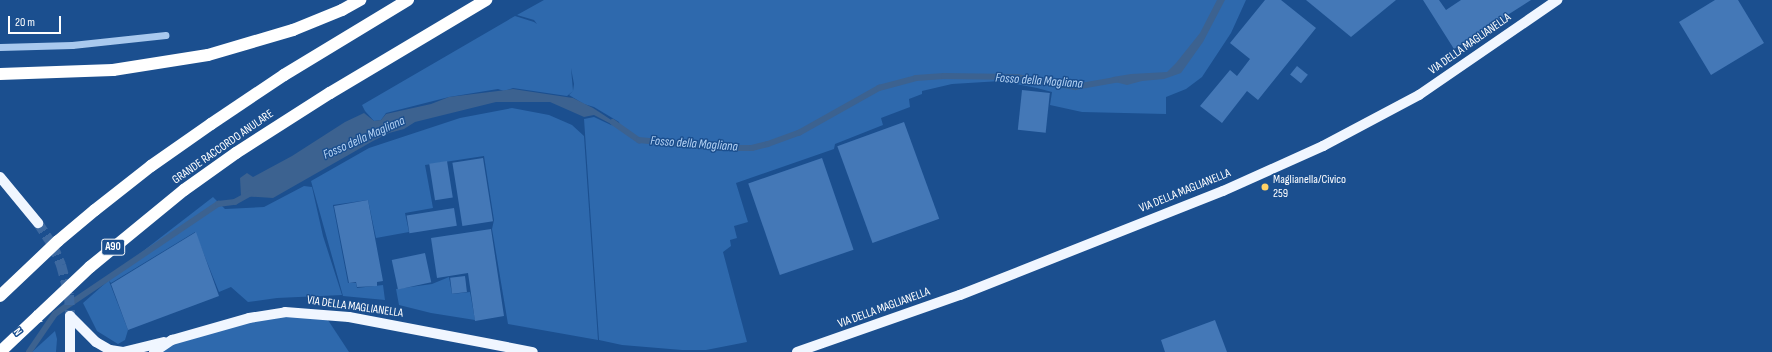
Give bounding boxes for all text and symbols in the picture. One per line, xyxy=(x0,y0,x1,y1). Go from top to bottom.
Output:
scale bar xyxy=(10,8,63,34)
street label: VIA DELLA MAGLIANELLA xyxy=(1426,10,1514,78)
text: 20 m xyxy=(15,15,35,30)
water label: Fosso della Magliana xyxy=(995,70,1083,92)
street label: GRANDE RACCORDO ANULARE xyxy=(170,107,276,187)
water label: Fosso della Magliana xyxy=(321,113,407,163)
water label: Fosso della Magliana xyxy=(650,133,738,155)
street label: VIA DELLA MAGLIANELLA xyxy=(1137,166,1233,216)
place label: Maglianella/Civico 259 xyxy=(1273,173,1346,201)
marker: Maglianella/Civico 259 xyxy=(1260,182,1270,192)
road number: A90 xyxy=(101,238,125,256)
street label: VIA DELLA MAGLIANELLA xyxy=(836,285,932,331)
street label: VIA DELLA MAGLIANELLA xyxy=(306,293,404,321)
north arrow xyxy=(8,304,48,344)
text: N xyxy=(11,325,25,338)

